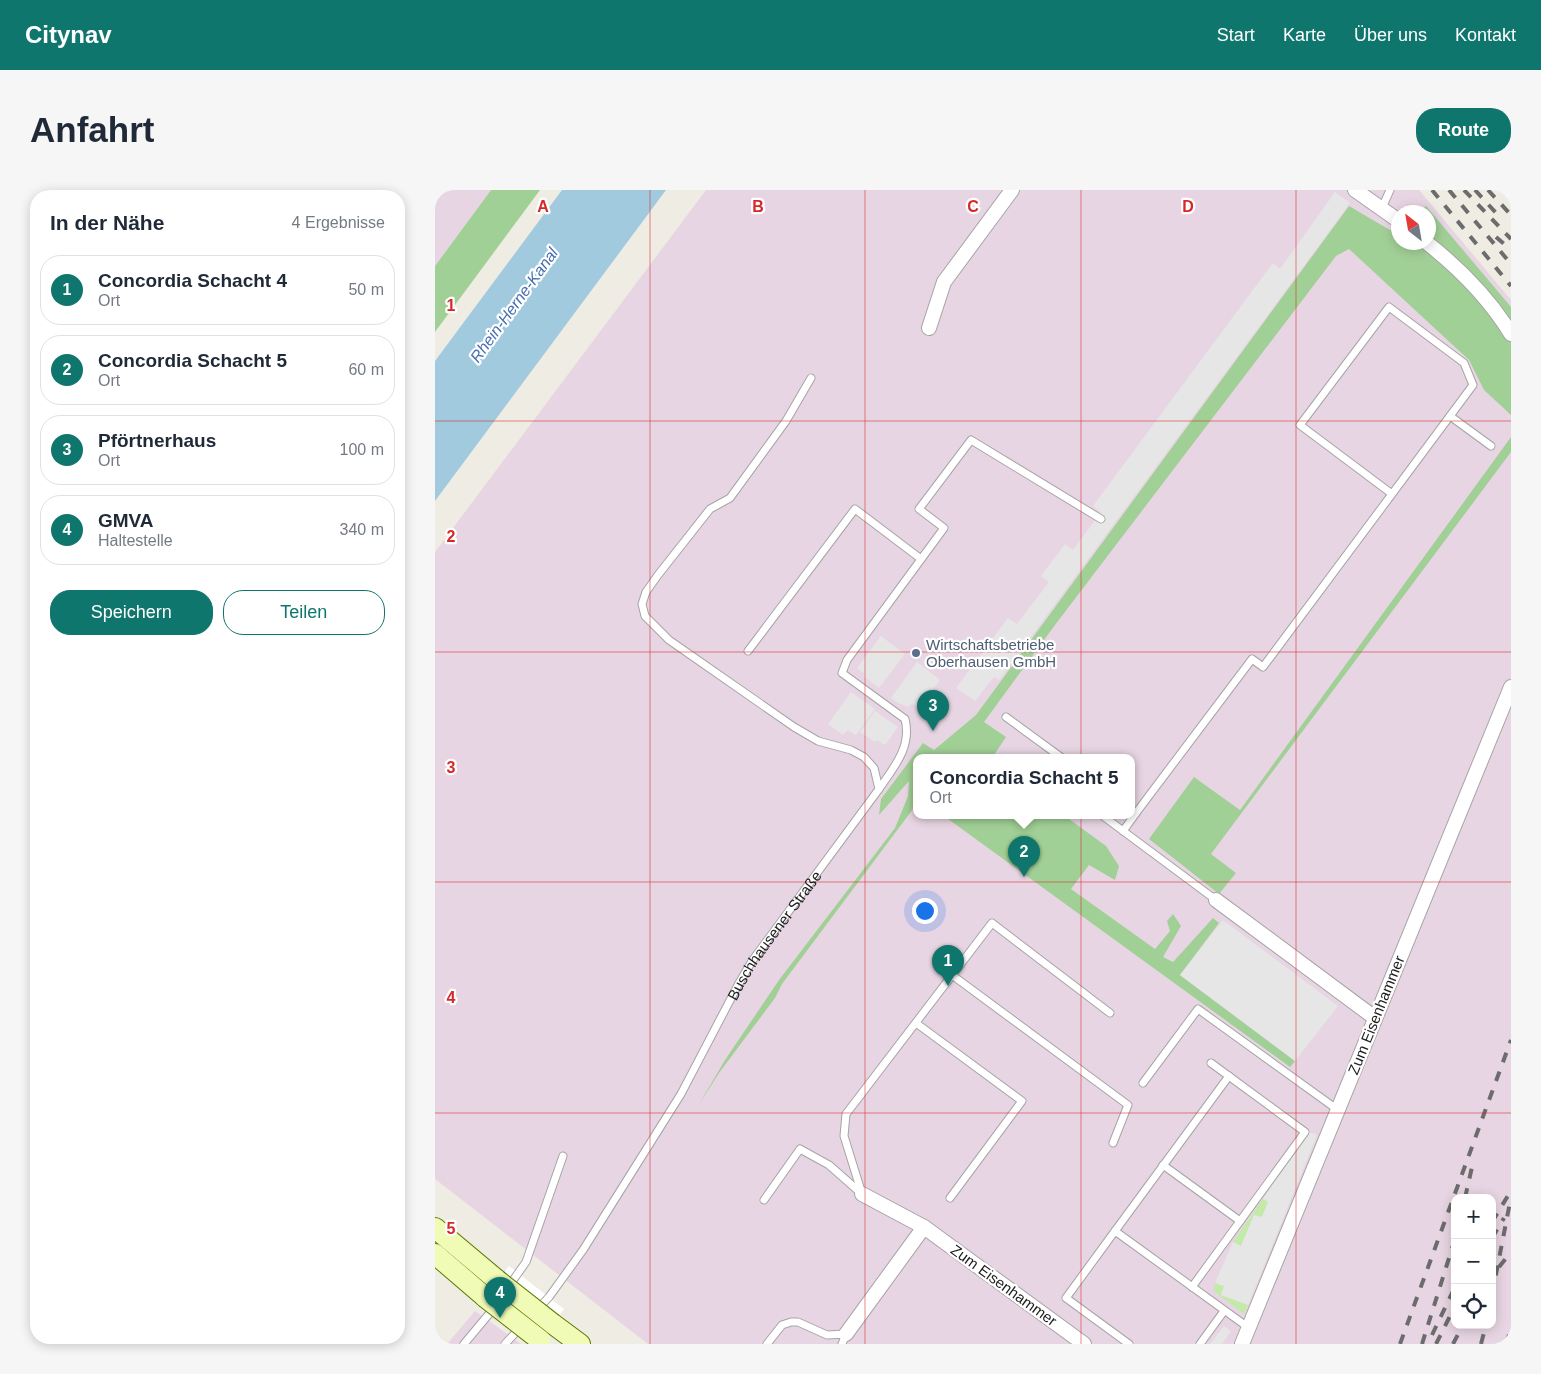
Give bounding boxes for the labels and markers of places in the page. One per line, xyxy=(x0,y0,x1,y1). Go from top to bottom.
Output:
place label: Wirtschaftsbetriebe Oberhausen GmbH xyxy=(926,636,1056,670)
marker: Wirtschaftsbetriebe Oberhausen GmbH xyxy=(910,647,922,659)
pin: 3 xyxy=(917,690,949,731)
pin: 2 xyxy=(1008,836,1040,877)
pin: 1 xyxy=(932,945,964,986)
pin: 4 xyxy=(484,1277,516,1318)

